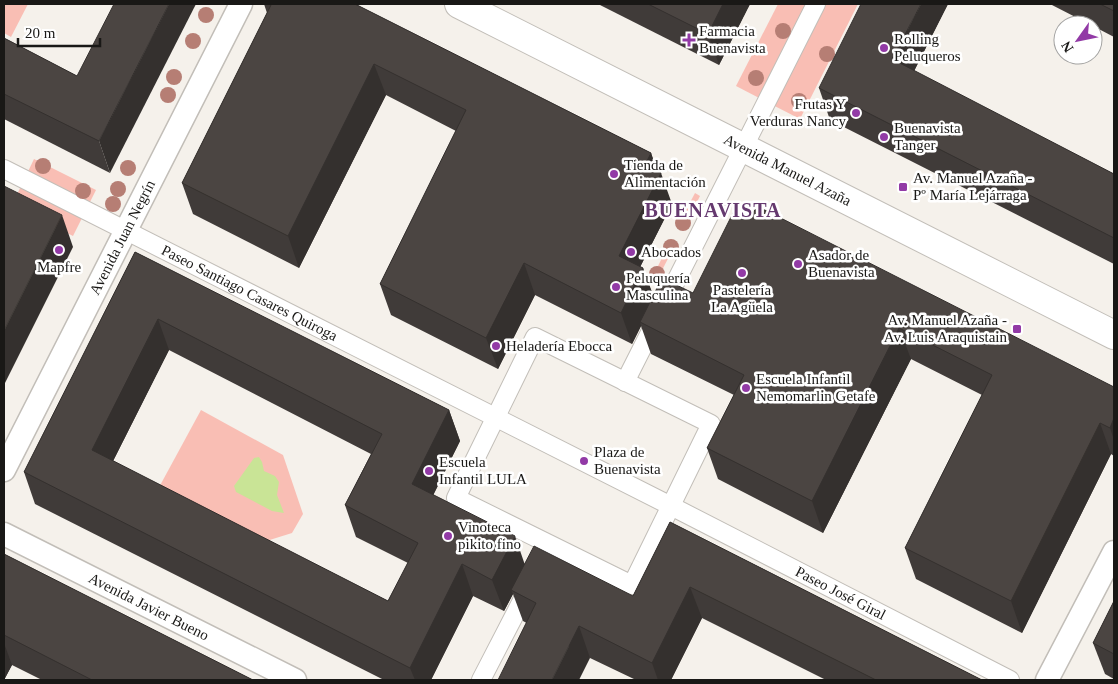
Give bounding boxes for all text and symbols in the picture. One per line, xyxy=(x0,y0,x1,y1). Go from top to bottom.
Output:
scale bar xyxy=(18,15,100,47)
north arrow xyxy=(1053,15,1103,65)
place label: Farmacia Buenavista xyxy=(699,23,766,56)
text: 20 m xyxy=(25,25,56,41)
place label: Rolling Peluqueros xyxy=(894,31,961,64)
marker: Farmacia Buenavista xyxy=(683,34,695,46)
text: N xyxy=(1058,38,1077,55)
marker: Rolling Peluqueros xyxy=(878,42,890,54)
place label: Frutas Y Verduras Nancy xyxy=(750,96,846,129)
marker: Frutas Y Verduras Nancy xyxy=(850,107,862,119)
place label: Buenavista Tanger xyxy=(894,120,961,153)
street label: Avenida Manuel Azaña xyxy=(721,131,854,209)
marker: Buenavista Tanger xyxy=(878,131,890,143)
place label: Tienda de Alimentación xyxy=(624,157,706,190)
marker: Tienda de Alimentación xyxy=(608,168,620,180)
place label: Av. Manuel Azaña - Pº María Lejárraga xyxy=(913,170,1033,203)
street label: Avenida Juan Negrín xyxy=(87,177,158,297)
marker: Av. Manuel Azaña - Pº María Lejárraga xyxy=(897,181,909,193)
district label: BUENAVISTA xyxy=(644,199,782,221)
street label: Paseo Santiago Casares Quiroga xyxy=(159,242,340,344)
marker: Mapfre xyxy=(53,244,65,256)
place label: Abocados xyxy=(641,244,701,260)
marker: Abocados xyxy=(625,246,637,258)
place label: Asador de Buenavista xyxy=(808,247,875,280)
marker: Asador de Buenavista xyxy=(792,258,804,270)
place label: Mapfre xyxy=(37,259,81,275)
marker: Pastelería La Agüela xyxy=(736,267,748,279)
place label: Peluquería Masculina xyxy=(626,270,690,303)
marker: Peluquería Masculina xyxy=(610,281,622,293)
place label: Pastelería La Agüela xyxy=(711,282,773,315)
place label: Av. Manuel Azaña - Av. Luis Araquistain xyxy=(884,312,1007,345)
marker: Av. Manuel Azaña - Av. Luis Araquistain xyxy=(1011,323,1023,335)
place label: Heladería Ebocca xyxy=(506,338,613,354)
marker: Heladería Ebocca xyxy=(490,340,502,352)
place label: Escuela Infantil Nemomarlin Getafe xyxy=(756,371,876,404)
marker: Escuela Infantil Nemomarlin Getafe xyxy=(740,382,752,394)
place label: Plaza de Buenavista xyxy=(594,444,661,477)
place label: Escuela Infantil LULA xyxy=(439,454,527,487)
marker: Plaza de Buenavista xyxy=(578,455,590,467)
marker: Escuela Infantil LULA xyxy=(423,465,435,477)
place label: Vinoteca pikito fino xyxy=(458,519,521,552)
marker: Vinoteca pikito fino xyxy=(442,530,454,542)
street label: Paseo José Giral xyxy=(793,563,888,623)
street label: Avenida Javier Bueno xyxy=(86,570,212,643)

